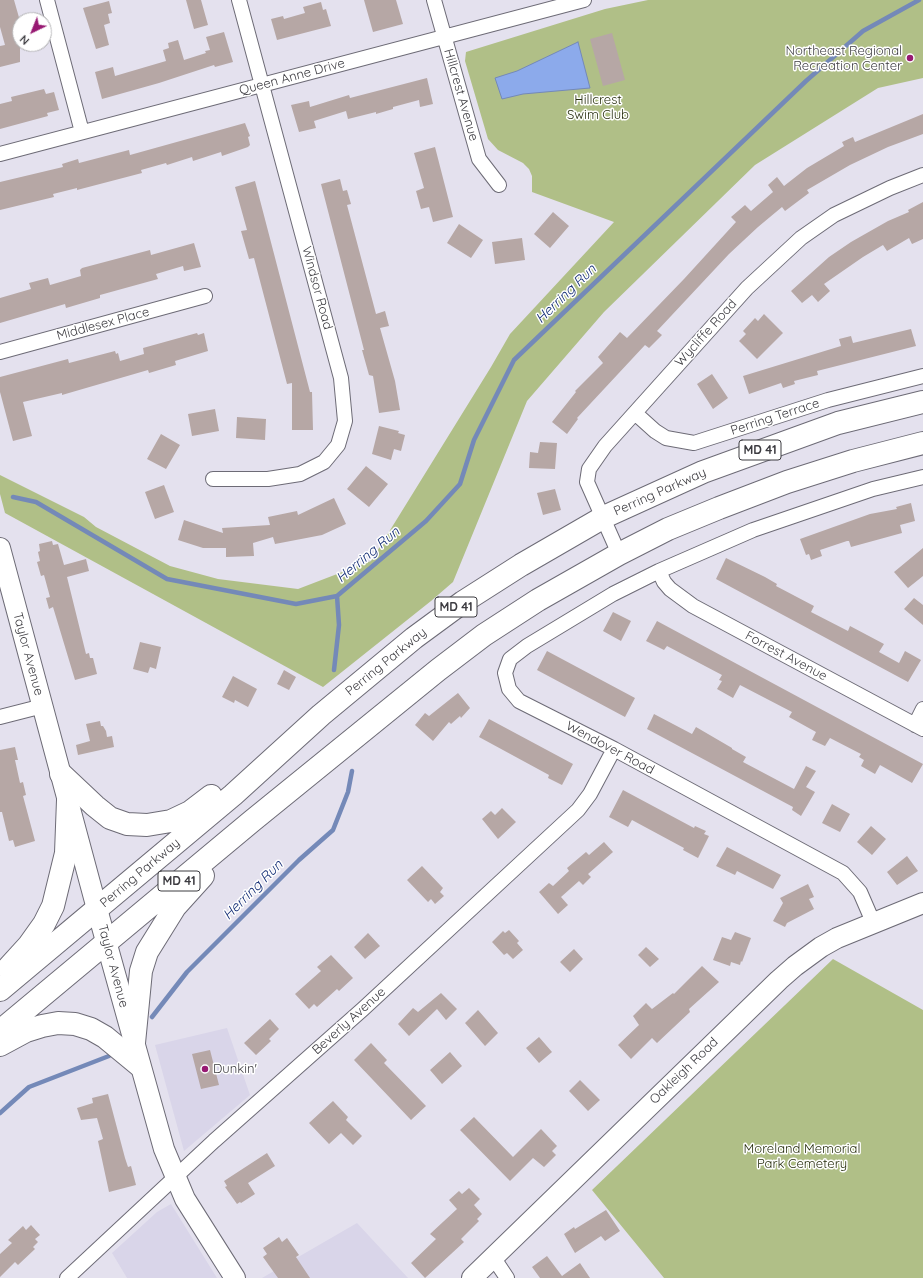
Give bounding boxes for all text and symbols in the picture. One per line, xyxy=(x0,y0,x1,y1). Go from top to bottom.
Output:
north arrow xyxy=(12,12,52,52)
text: N xyxy=(17,32,32,48)
place label: Northeast Regional Recreation Center xyxy=(786,43,902,74)
street label: Hillcrest Avenue xyxy=(440,47,482,143)
marker: Northeast Regional Recreation Center xyxy=(905,53,915,63)
street label: Queen Anne Drive xyxy=(237,55,347,99)
park label: Hillcrest Swim Club xyxy=(567,92,629,123)
street label: Windsor Road xyxy=(298,245,336,331)
water label: Herring Run xyxy=(532,261,600,327)
street label: Wycliffe Road xyxy=(672,296,740,370)
street label: Middlesex Place xyxy=(55,304,151,344)
street label: Perring Terrace xyxy=(729,395,821,439)
road number: MD 41 xyxy=(739,440,781,460)
street label: Perring Parkway xyxy=(611,465,709,519)
water label: Herring Run xyxy=(333,524,403,586)
road number: MD 41 xyxy=(435,597,477,617)
street label: Taylor Avenue xyxy=(9,611,47,697)
street label: Perring Parkway xyxy=(342,625,430,699)
street label: Forrest Avenue xyxy=(742,628,830,684)
street label: Wendover Road xyxy=(563,718,657,778)
street label: Perring Parkway xyxy=(97,835,183,911)
water label: Herring Run xyxy=(220,857,286,923)
road number: MD 41 xyxy=(158,871,200,891)
street label: Taylor Avenue xyxy=(94,923,132,1009)
street label: Beverly Avenue xyxy=(309,984,389,1058)
street label: Oakleigh Road xyxy=(647,1034,721,1108)
place label: Dunkin' xyxy=(213,1061,257,1077)
marker: Dunkin' xyxy=(200,1064,210,1074)
park label: Moreland Memorial Park Cemetery xyxy=(744,1141,860,1172)

